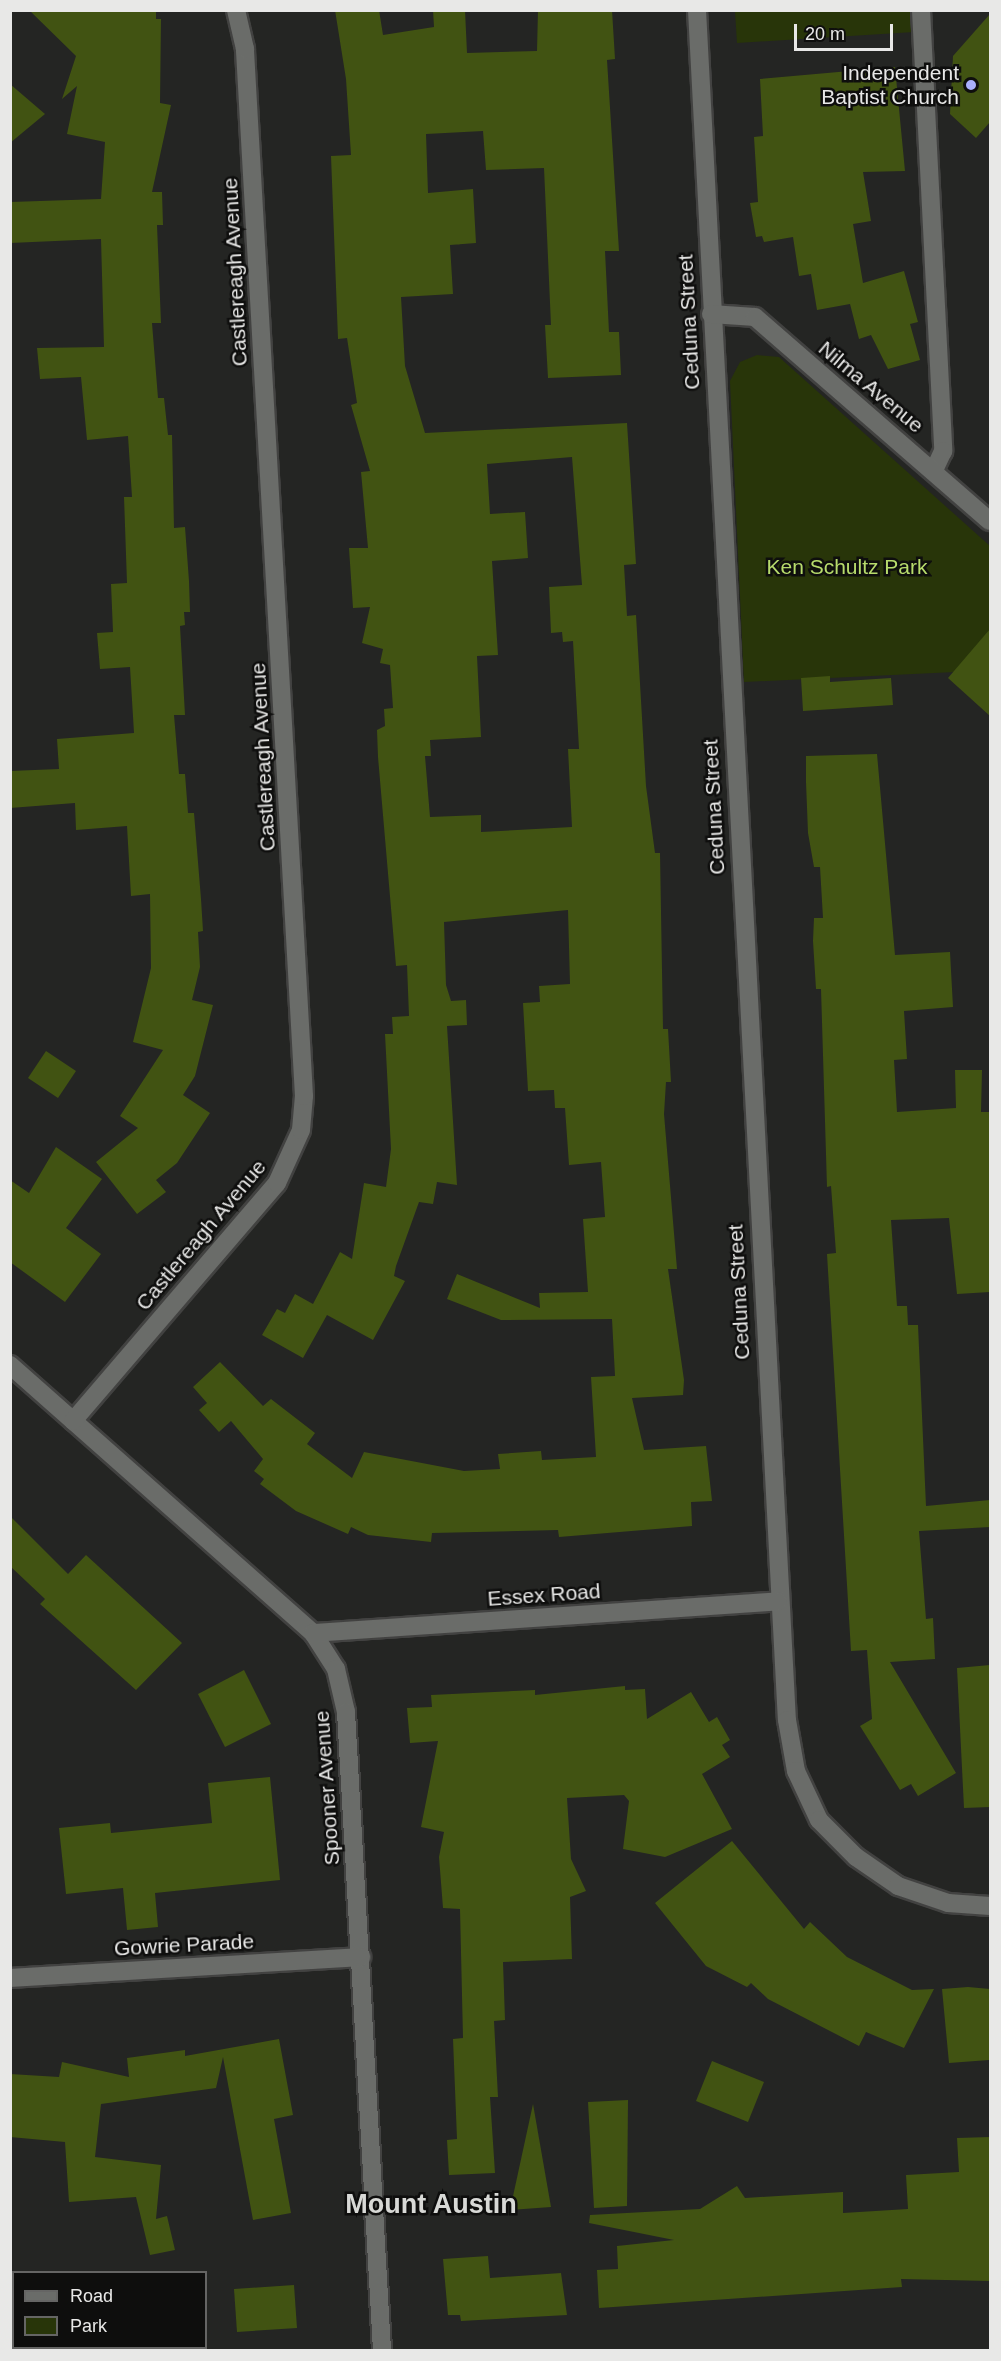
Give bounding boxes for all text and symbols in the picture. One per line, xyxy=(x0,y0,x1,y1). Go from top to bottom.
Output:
scale bar xyxy=(797,12,896,50)
text: 20 m xyxy=(805,24,845,44)
place label: Independent Baptist Church xyxy=(821,60,959,110)
marker: Independent Baptist Church xyxy=(964,78,978,92)
street label: Castlereagh Avenue xyxy=(217,177,253,367)
street label: Ceduna Street xyxy=(673,254,705,390)
street label: Nilma Avenue xyxy=(813,335,929,439)
park label: Ken Schultz Park xyxy=(766,554,928,580)
street label: Castlereagh Avenue xyxy=(245,662,281,852)
street label: Ceduna Street xyxy=(698,739,730,875)
street label: Castlereagh Avenue xyxy=(130,1154,272,1316)
street label: Ceduna Street xyxy=(723,1224,755,1360)
street label: Essex Road xyxy=(487,1578,601,1612)
street label: Spooner Avenue xyxy=(309,1709,345,1867)
street label: Gowrie Parade xyxy=(113,1929,255,1961)
district label: Mount Austin xyxy=(345,2189,517,2221)
legend xyxy=(12,2271,207,2349)
text: Road xyxy=(70,2286,113,2306)
text: Park xyxy=(70,2316,107,2336)

